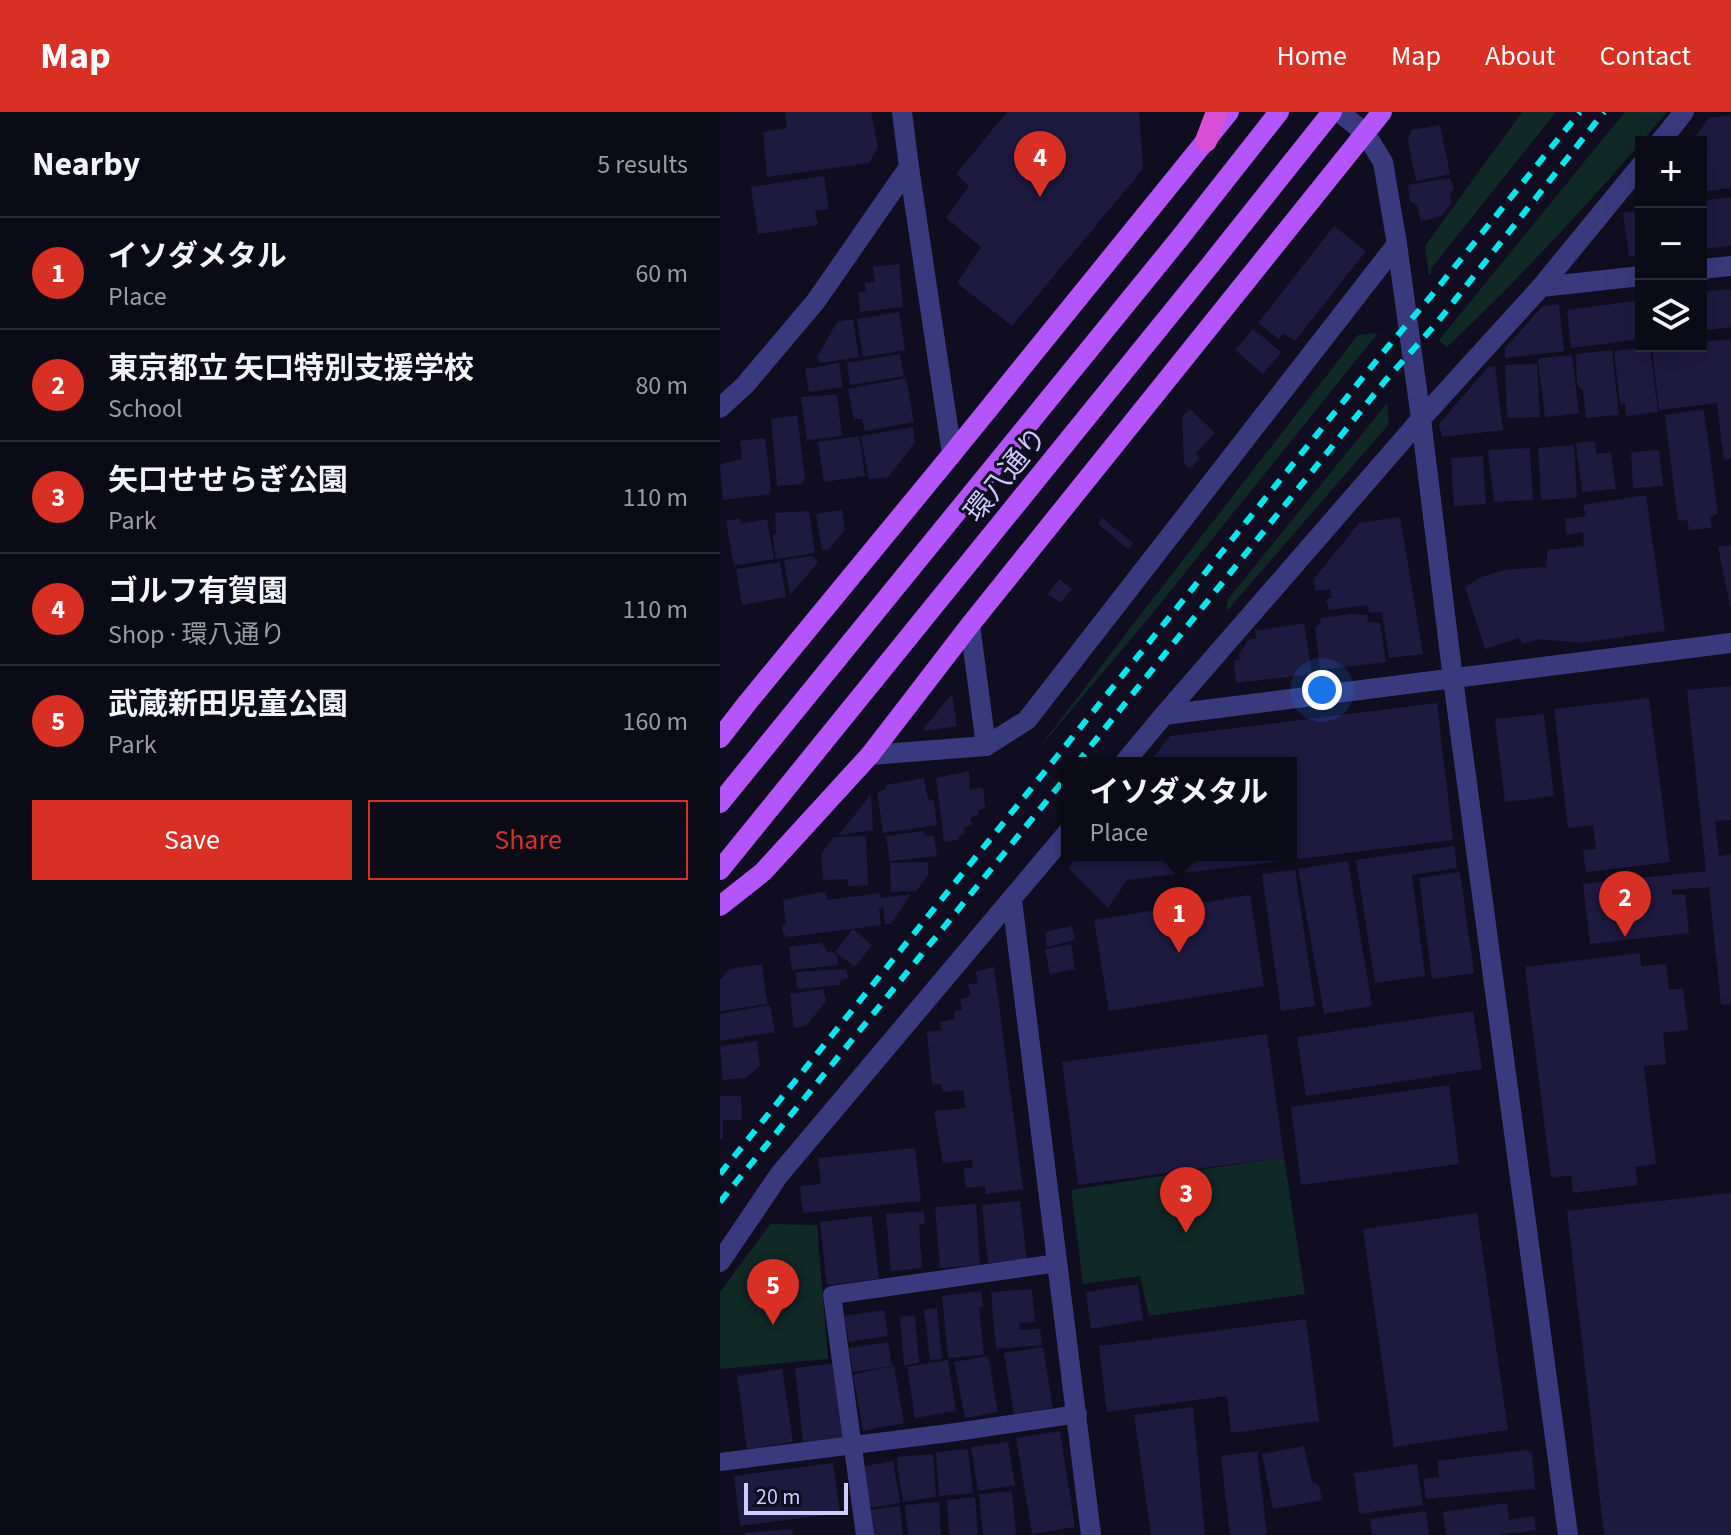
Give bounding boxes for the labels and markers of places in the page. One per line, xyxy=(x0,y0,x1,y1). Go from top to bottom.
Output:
pin: 4 xyxy=(1014,131,1066,197)
pin: 2 xyxy=(1599,871,1651,937)
pin: 1 xyxy=(1153,887,1205,953)
pin: 3 xyxy=(1160,1167,1212,1233)
pin: 5 xyxy=(747,1259,799,1325)

